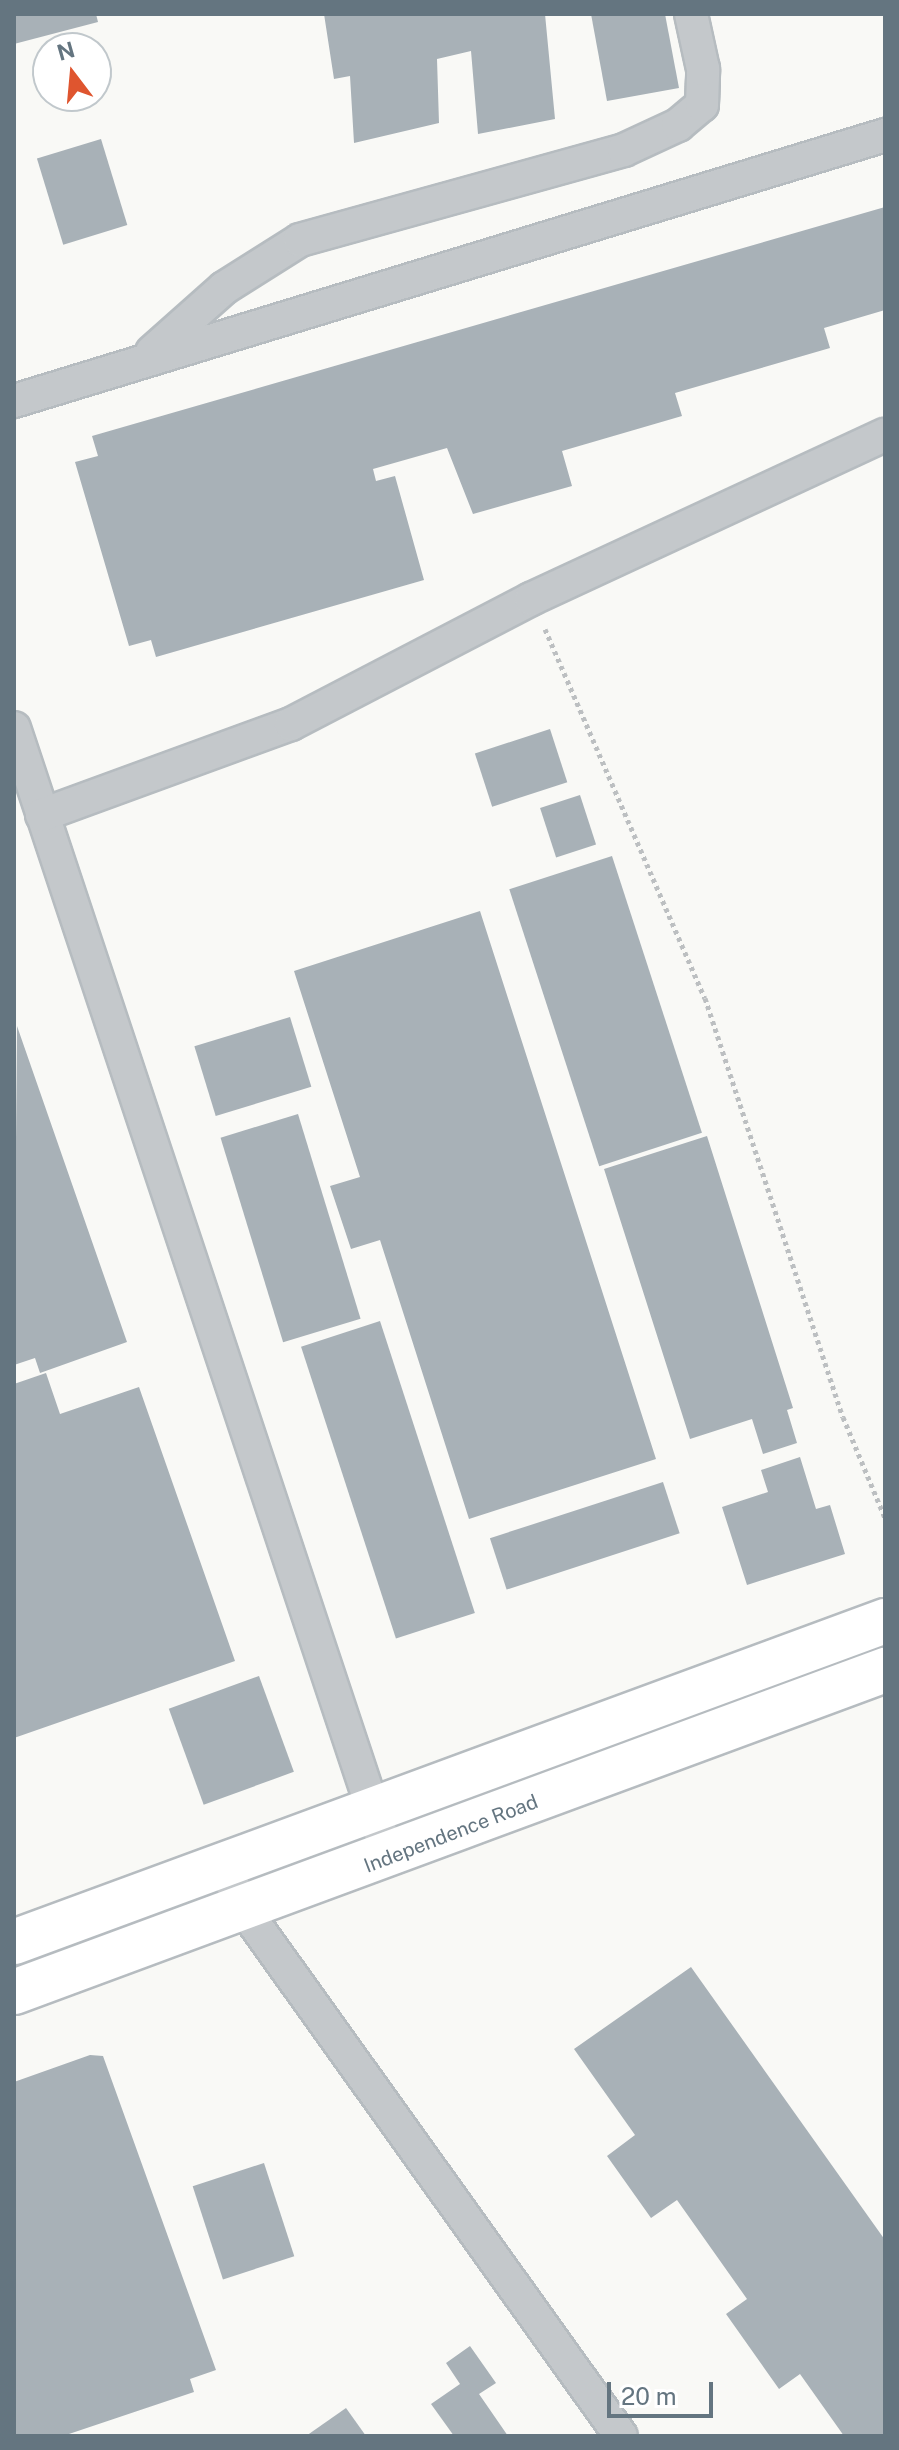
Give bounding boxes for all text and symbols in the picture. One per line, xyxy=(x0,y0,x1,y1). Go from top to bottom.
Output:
north arrow xyxy=(32,32,112,112)
text: N xyxy=(54,36,78,66)
street label: Independence Road xyxy=(361,1790,541,1878)
scale bar xyxy=(611,2366,717,2416)
text: 20 m xyxy=(621,2382,677,2410)

